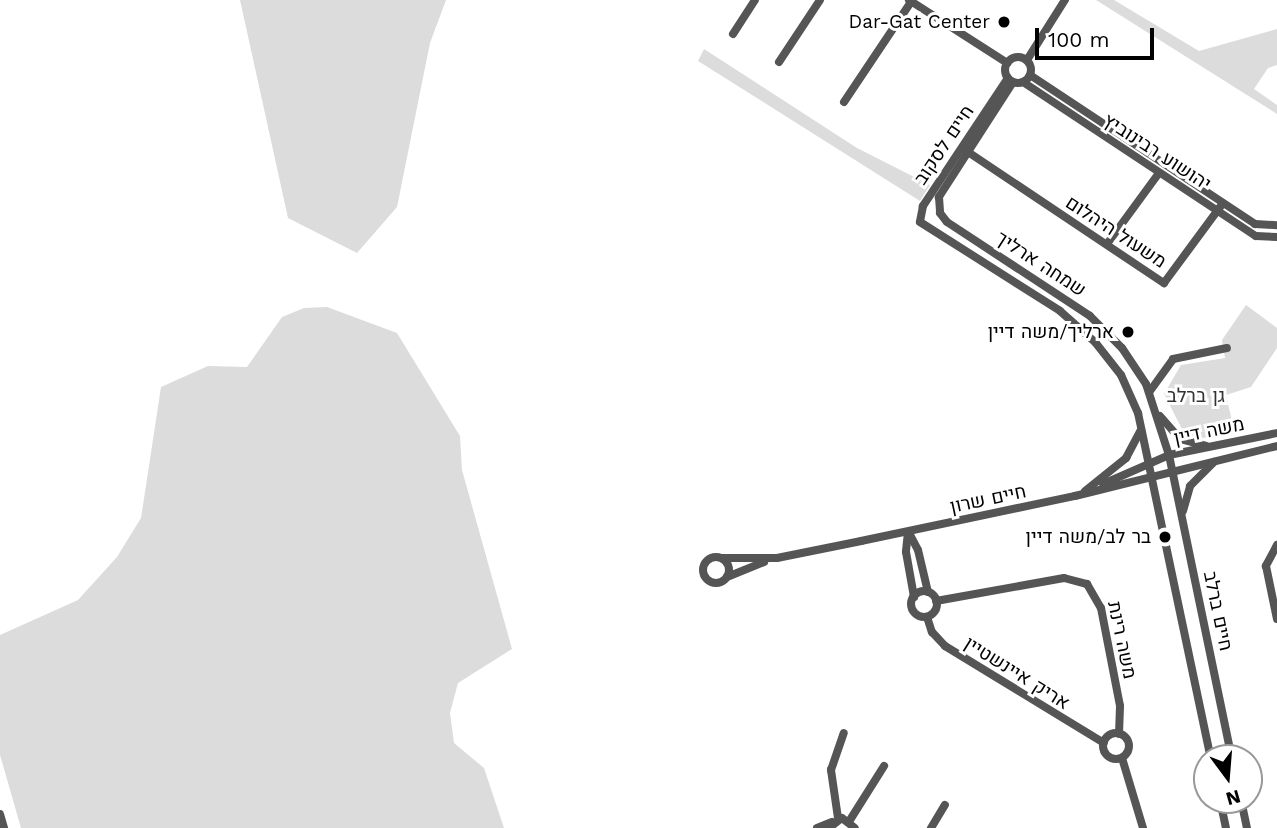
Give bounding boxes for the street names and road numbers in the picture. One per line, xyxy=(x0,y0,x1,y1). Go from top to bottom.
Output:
street label: חיים לסקוב xyxy=(909,101,979,189)
street label: יהושוע רבינוביץ xyxy=(1099,109,1215,195)
street label: משעול היהלום xyxy=(1061,191,1171,273)
street label: שמחה ארליך xyxy=(992,226,1090,302)
street label: משה דיין xyxy=(1172,412,1246,450)
street label: חיים שרון xyxy=(948,480,1028,518)
street label: חיים ברלב xyxy=(1198,569,1238,653)
street label: משה רינת xyxy=(1103,599,1141,681)
street label: אריק איינשטיין xyxy=(960,632,1074,714)

